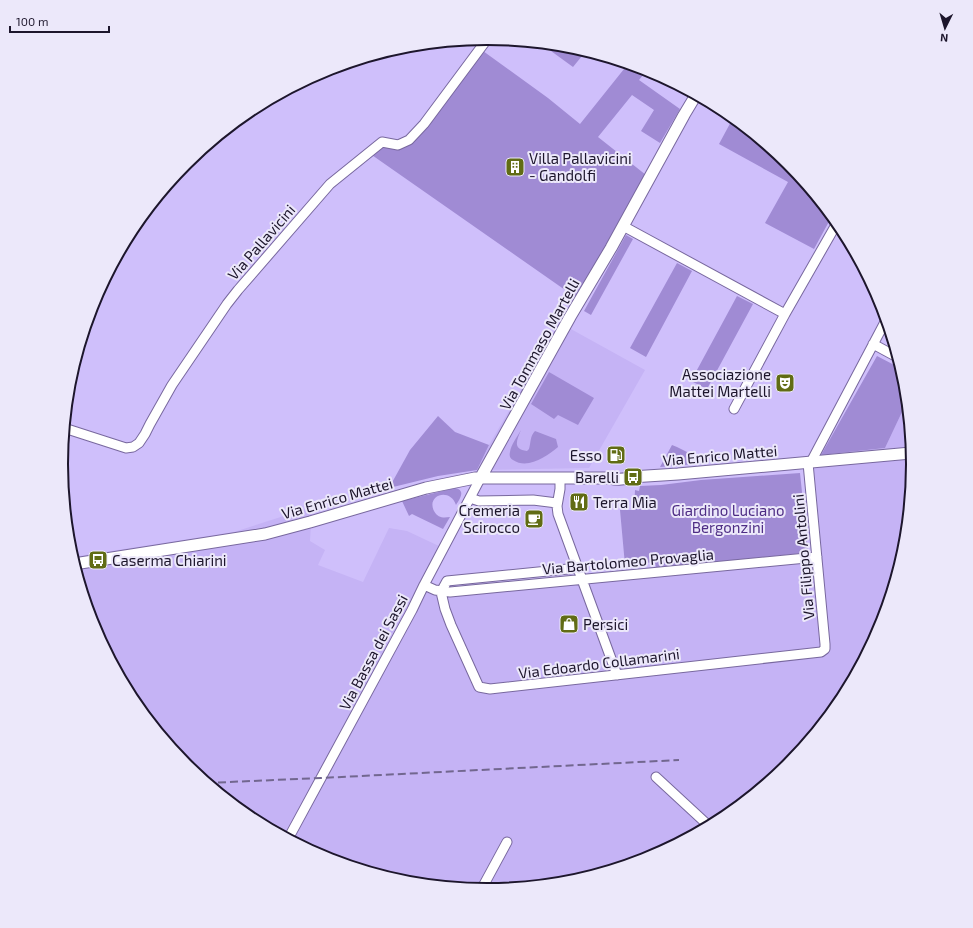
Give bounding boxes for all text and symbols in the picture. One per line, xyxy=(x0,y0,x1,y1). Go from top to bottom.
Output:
scale bar xyxy=(10,8,109,34)
north arrow xyxy=(925,8,965,48)
text: 100 m xyxy=(16,14,48,28)
text: N xyxy=(940,32,949,45)
place label: Villa Pallavicini - Gandolfi xyxy=(529,149,632,184)
building icon: Villa Pallavicini - Gandolfi xyxy=(504,156,526,178)
street label: Via Pallavicini xyxy=(223,201,299,283)
street label: Via Tommaso Martelli xyxy=(495,275,583,413)
place label: Associazione Mattei Martelli xyxy=(669,365,771,400)
theatre icon: Associazione Mattei Martelli xyxy=(774,372,796,394)
street label: Via Enrico Mattei xyxy=(662,441,778,469)
fuel station icon: Esso xyxy=(605,444,627,466)
place label: Esso xyxy=(570,446,602,464)
bus stop icon: Barelli xyxy=(622,466,644,488)
place label: Barelli xyxy=(575,468,619,486)
street label: Via Enrico Mattei xyxy=(279,474,395,522)
restaurant icon: Terra Mia xyxy=(568,491,590,513)
place label: Terra Mia xyxy=(593,493,657,511)
street label: Via Filippo Antolini xyxy=(789,493,817,621)
place label: Cremeria Scirocco xyxy=(458,501,520,536)
park label: Giardino Luciano Bergonzini xyxy=(672,501,784,536)
cafe icon: Cremeria Scirocco xyxy=(523,508,545,530)
street label: Via Bartolomeo Provaglia xyxy=(541,545,715,577)
bus stop icon: Caserma Chiarini xyxy=(87,549,109,571)
place label: Caserma Chiarini xyxy=(112,551,227,569)
street label: Via Bassa dei Sassi xyxy=(335,591,411,713)
shop icon: Persici xyxy=(558,613,580,635)
place label: Persici xyxy=(583,615,628,633)
street label: Via Edoardo Collamarini xyxy=(517,644,681,682)

